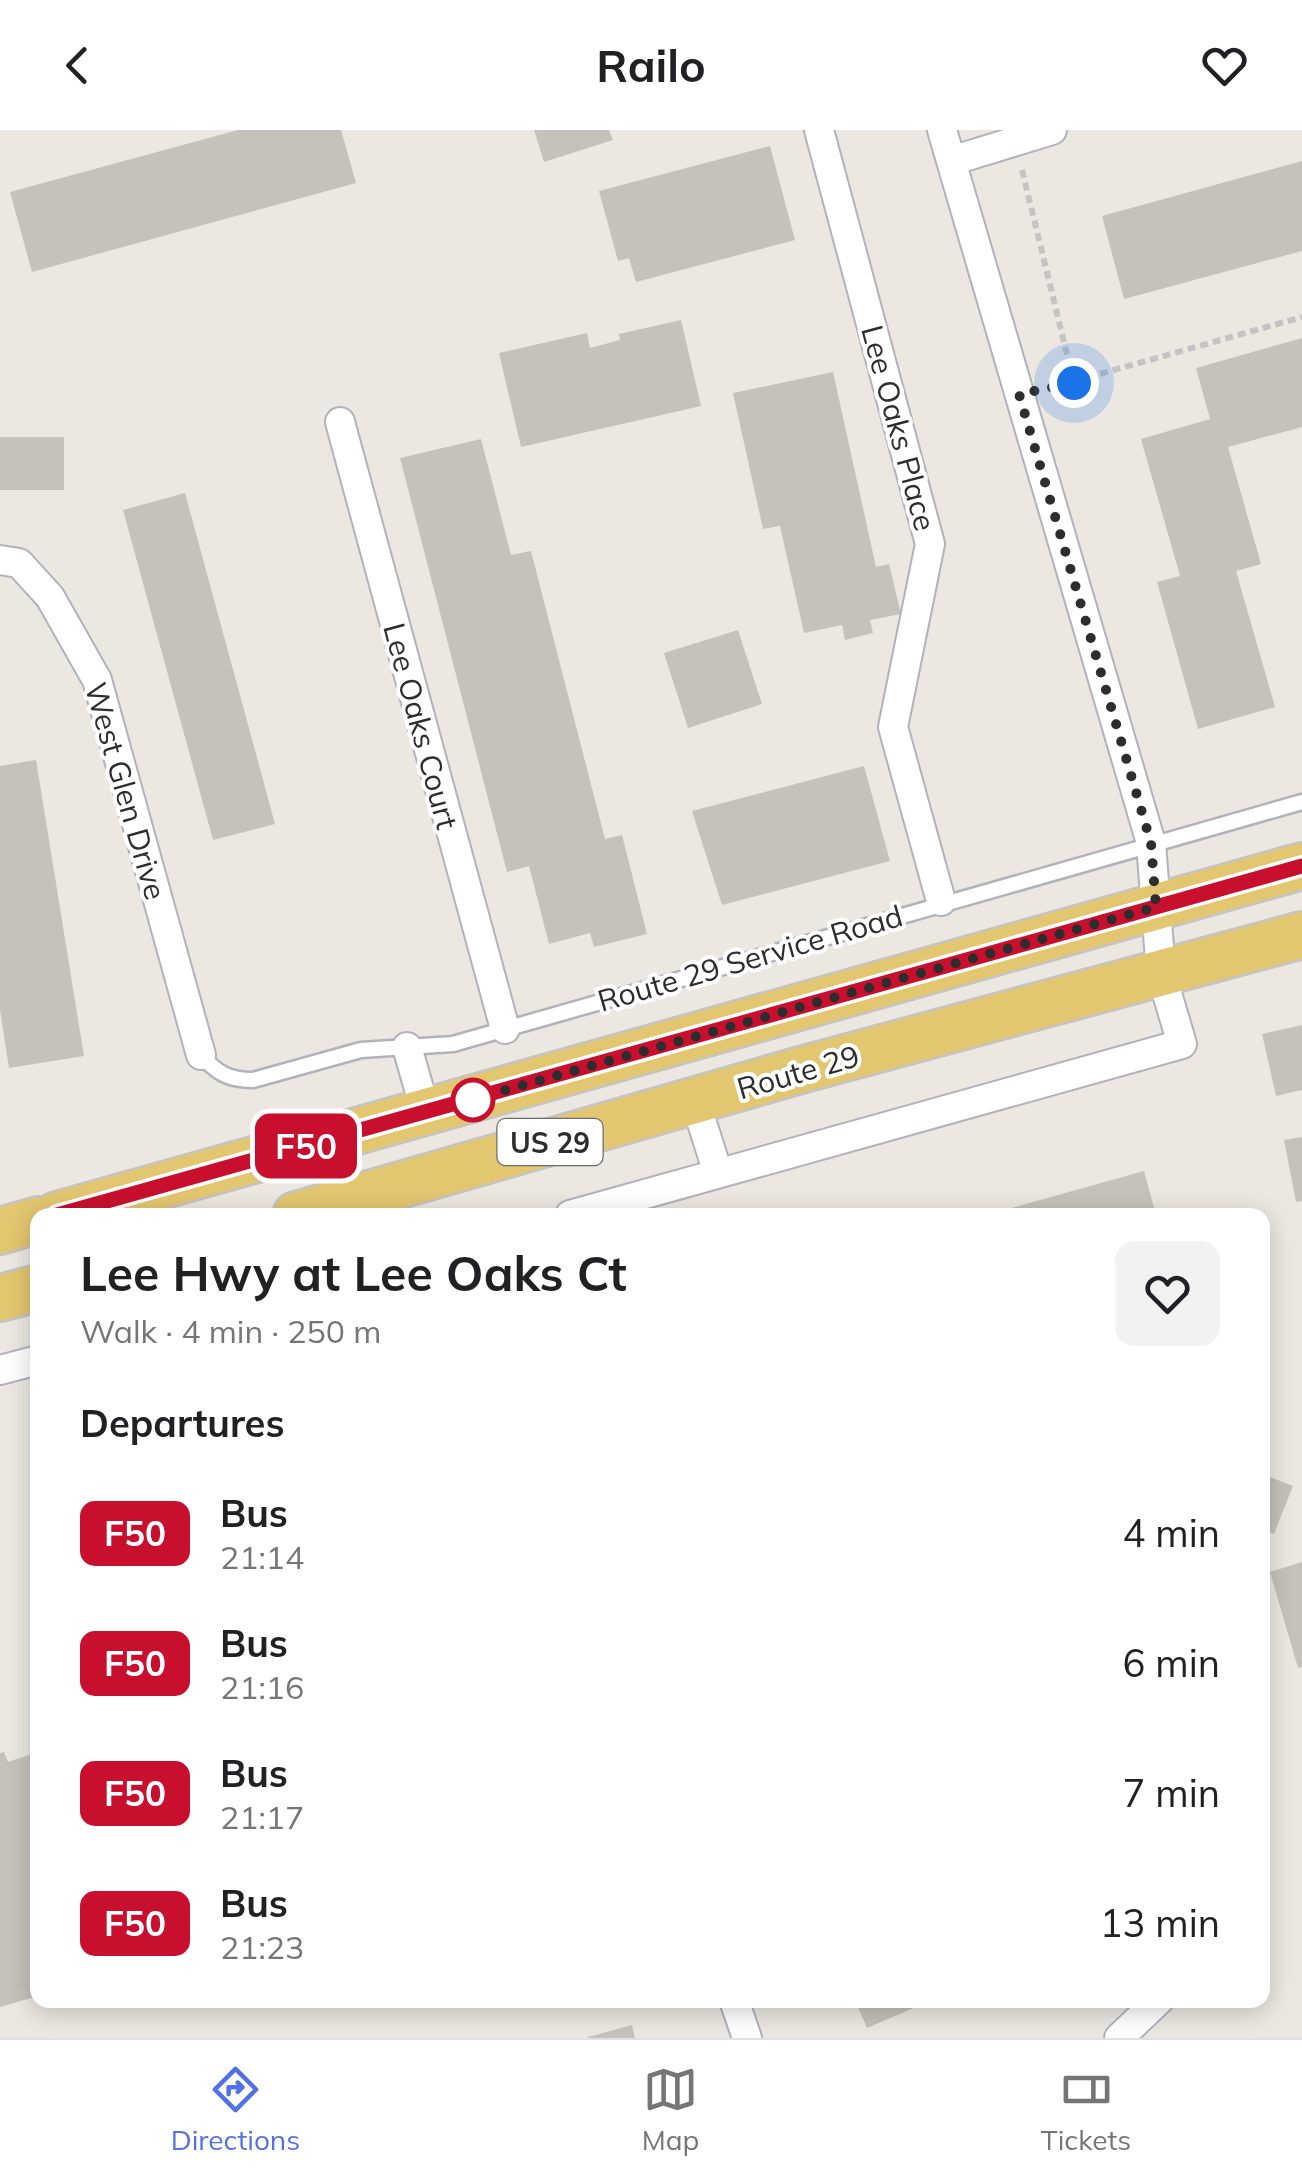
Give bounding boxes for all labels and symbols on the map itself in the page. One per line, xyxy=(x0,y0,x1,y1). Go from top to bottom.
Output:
street label: Lee Oaks Place xyxy=(853,321,945,535)
your location xyxy=(1049,358,1099,408)
street label: Lee Oaks Court xyxy=(375,619,467,833)
street label: West Glen Drive xyxy=(77,678,175,904)
street label: Route 29 Service Road xyxy=(593,896,907,1020)
street label: Route 29 xyxy=(733,1036,863,1108)
unlabelled marker xyxy=(452,1079,494,1121)
line badge: F50 xyxy=(248,1114,364,1178)
road number: US 29 xyxy=(498,1119,602,1165)

